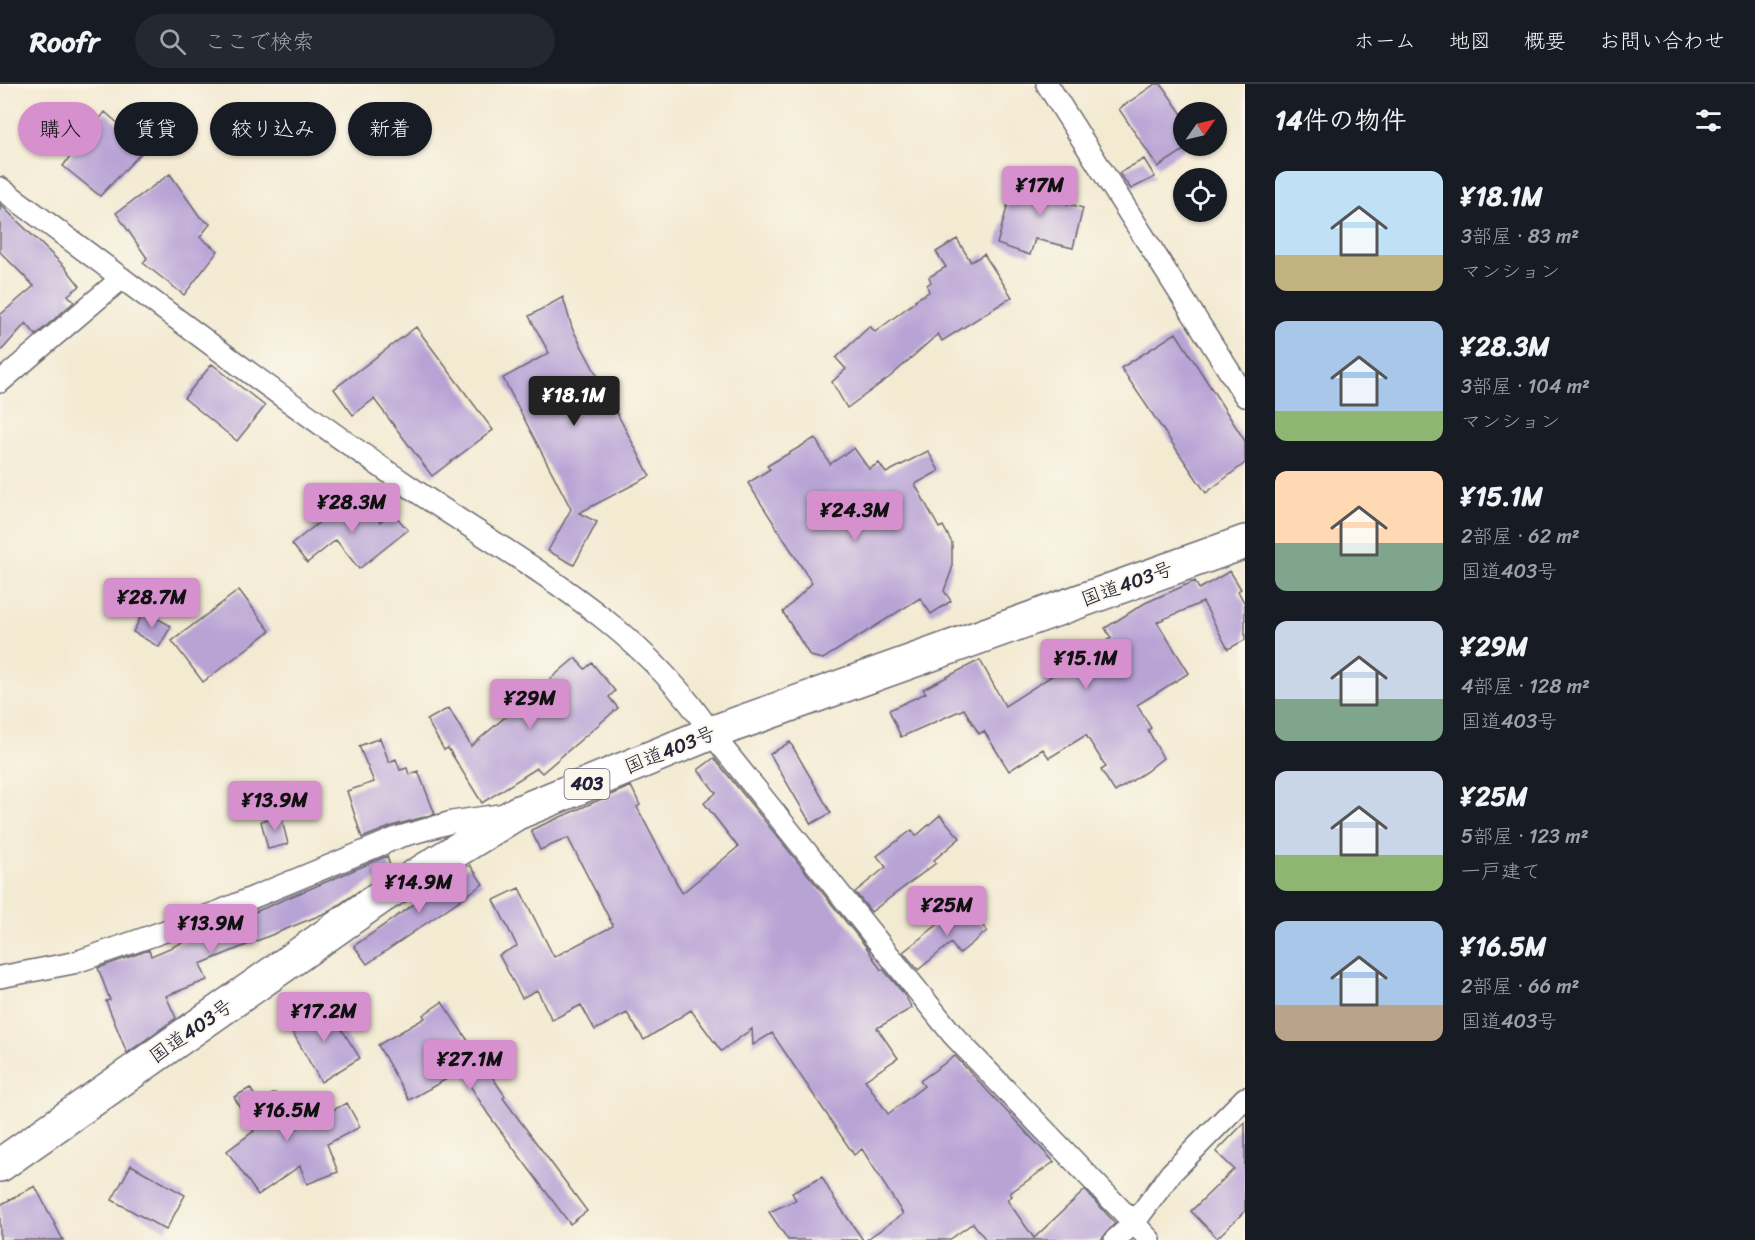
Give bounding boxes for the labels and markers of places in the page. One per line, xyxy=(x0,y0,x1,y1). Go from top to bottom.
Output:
pin: ¥17M xyxy=(1004,166,1076,217)
pin: ¥18.1M xyxy=(525,376,623,427)
pin: ¥28.3M xyxy=(303,483,401,534)
pin: ¥24.3M xyxy=(806,491,904,542)
pin: ¥28.7M xyxy=(103,578,201,629)
pin: ¥15.1M xyxy=(1037,639,1135,690)
pin: ¥29M xyxy=(494,679,566,730)
pin: ¥13.9M xyxy=(226,781,324,832)
pin: ¥14.9M xyxy=(370,863,468,914)
pin: ¥25M xyxy=(911,886,983,937)
pin: ¥13.9M xyxy=(162,904,260,955)
pin: ¥17.2M xyxy=(275,992,373,1043)
pin: ¥27.1M xyxy=(421,1040,519,1091)
pin: ¥16.5M xyxy=(238,1091,336,1142)

